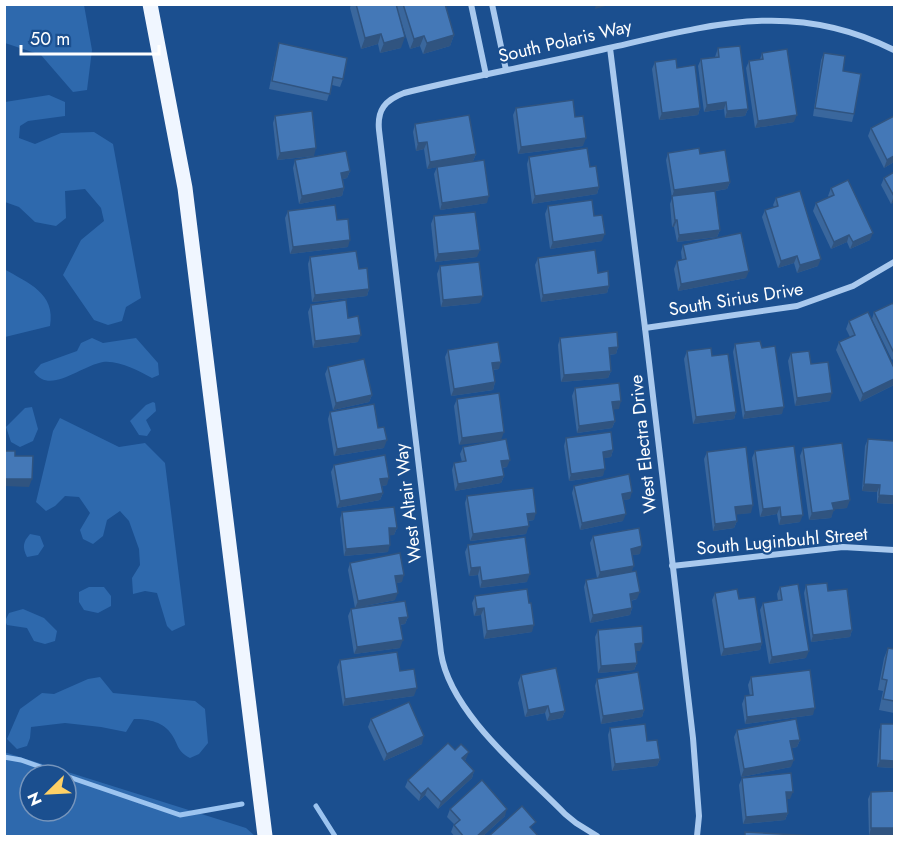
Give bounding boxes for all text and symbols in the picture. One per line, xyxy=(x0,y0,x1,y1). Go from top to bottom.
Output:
street label: South Polaris Way xyxy=(496,13,634,69)
scale bar xyxy=(21,18,159,56)
text: 50 m xyxy=(30,26,70,52)
street label: South Sirius Drive xyxy=(667,276,805,322)
street label: West Electra Drive xyxy=(623,373,663,515)
street label: West Altair Way xyxy=(388,442,428,564)
street label: South Luginbuhl Street xyxy=(695,521,869,561)
north arrow xyxy=(18,763,78,823)
text: N xyxy=(22,788,48,809)

